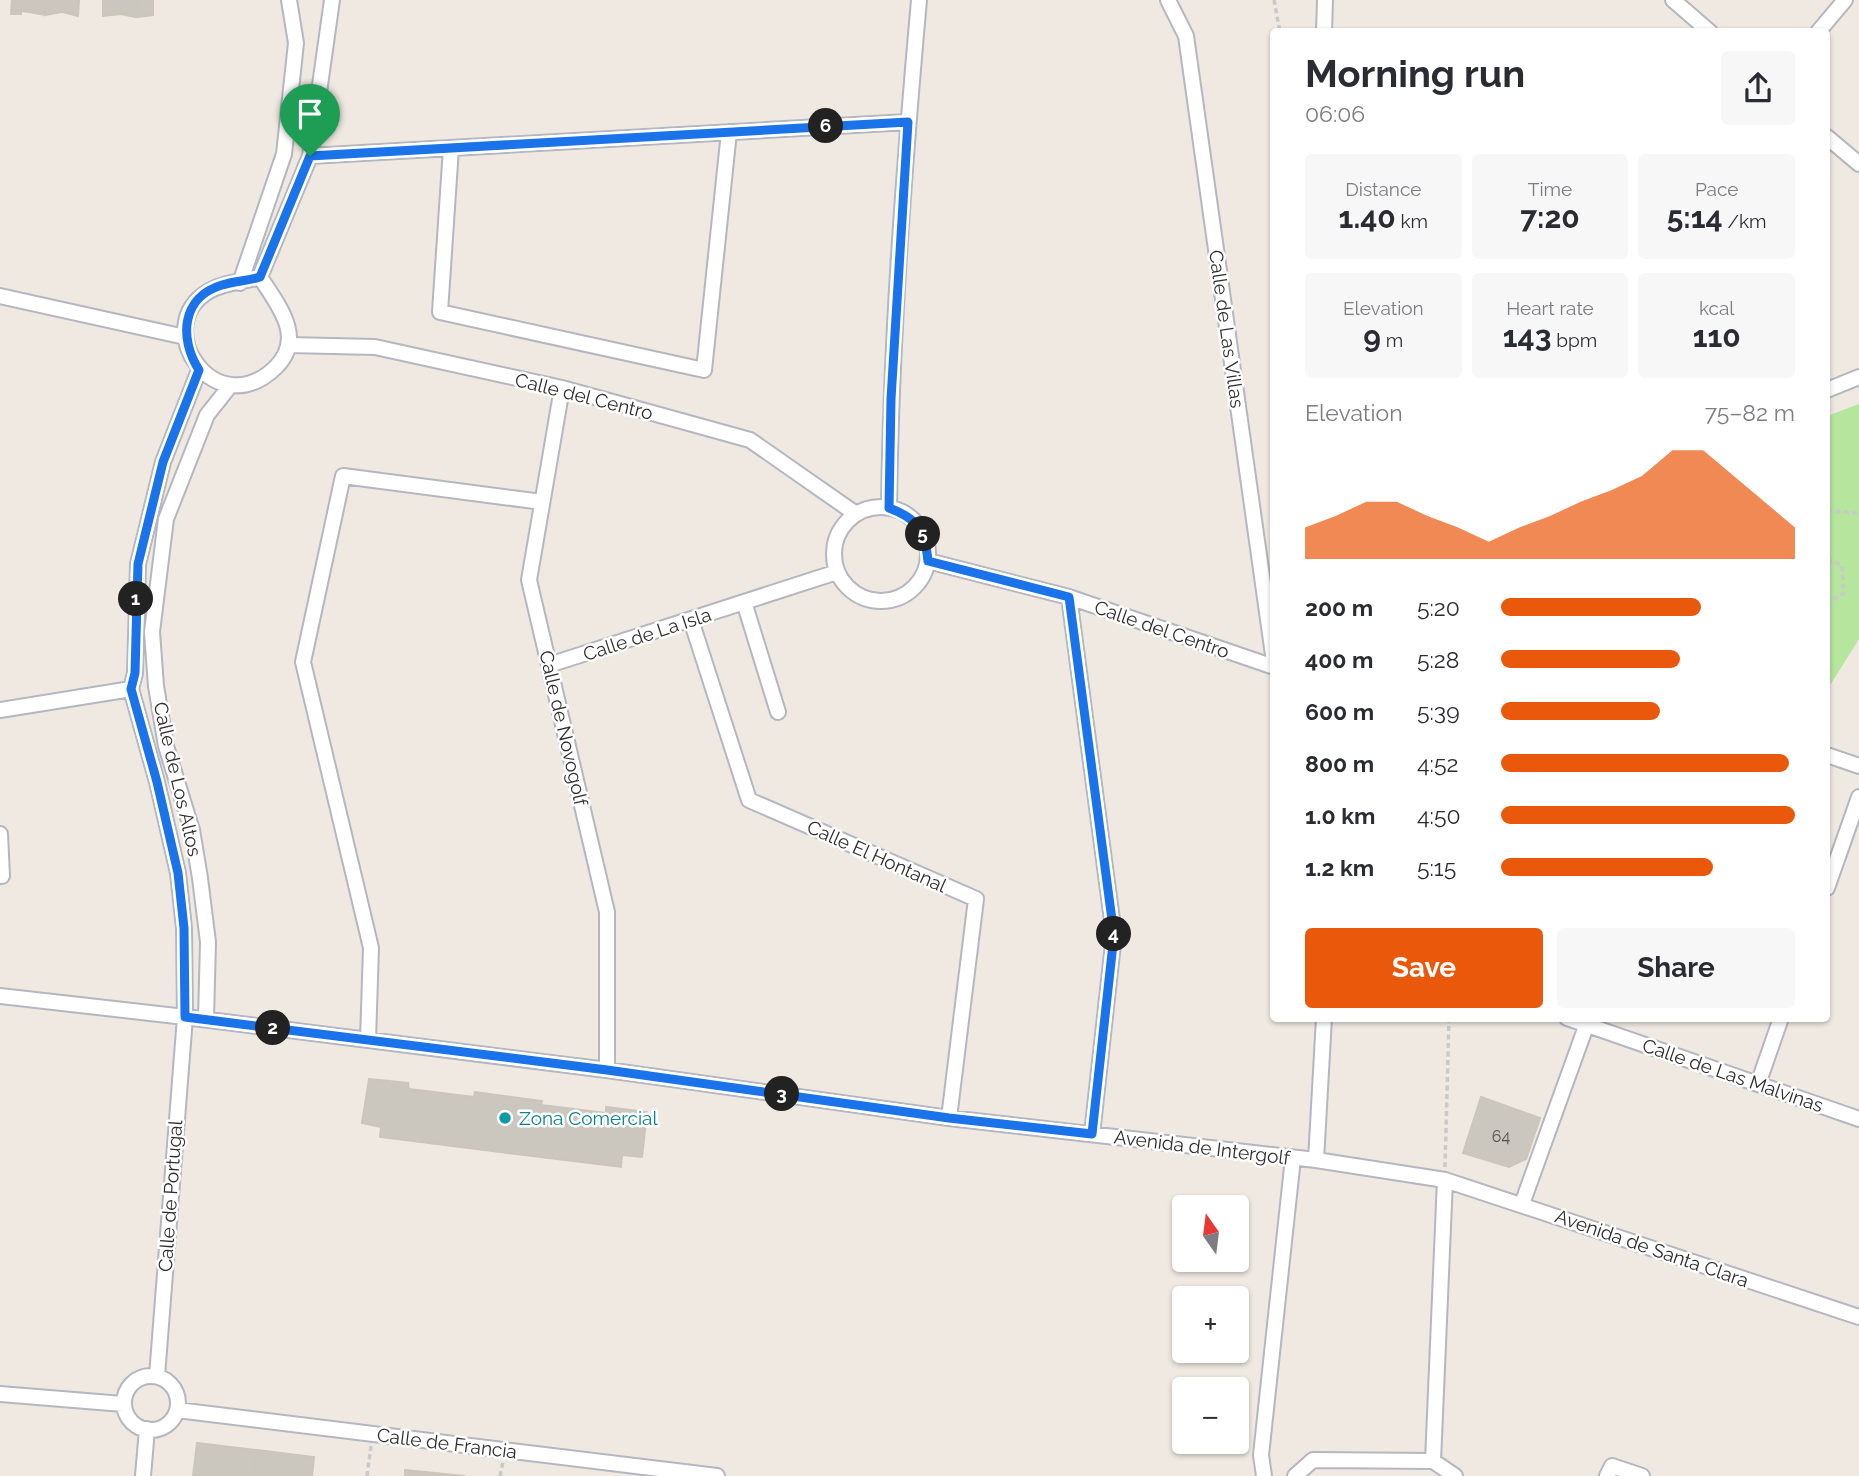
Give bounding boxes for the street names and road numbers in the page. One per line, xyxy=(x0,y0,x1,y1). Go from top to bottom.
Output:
street label: Calle de Las Villas xyxy=(1205,249,1249,409)
street label: Calle del Centro xyxy=(513,368,655,424)
street label: Calle del Centro xyxy=(1092,596,1232,662)
street label: Calle de La Isla xyxy=(580,603,714,665)
street label: Calle de Novogolf xyxy=(535,648,593,808)
street label: Calle de Los Altos xyxy=(150,700,206,858)
street label: Calle El Hontanal xyxy=(804,815,951,897)
street label: Calle de Las Malvinas xyxy=(1640,1034,1826,1116)
street label: Calle de Portugal xyxy=(154,1119,186,1273)
street label: Avenida de Intergolf xyxy=(1113,1125,1292,1169)
street label: Avenida de Santa Clara xyxy=(1552,1205,1752,1291)
street label: Calle de Francia xyxy=(376,1423,518,1463)

